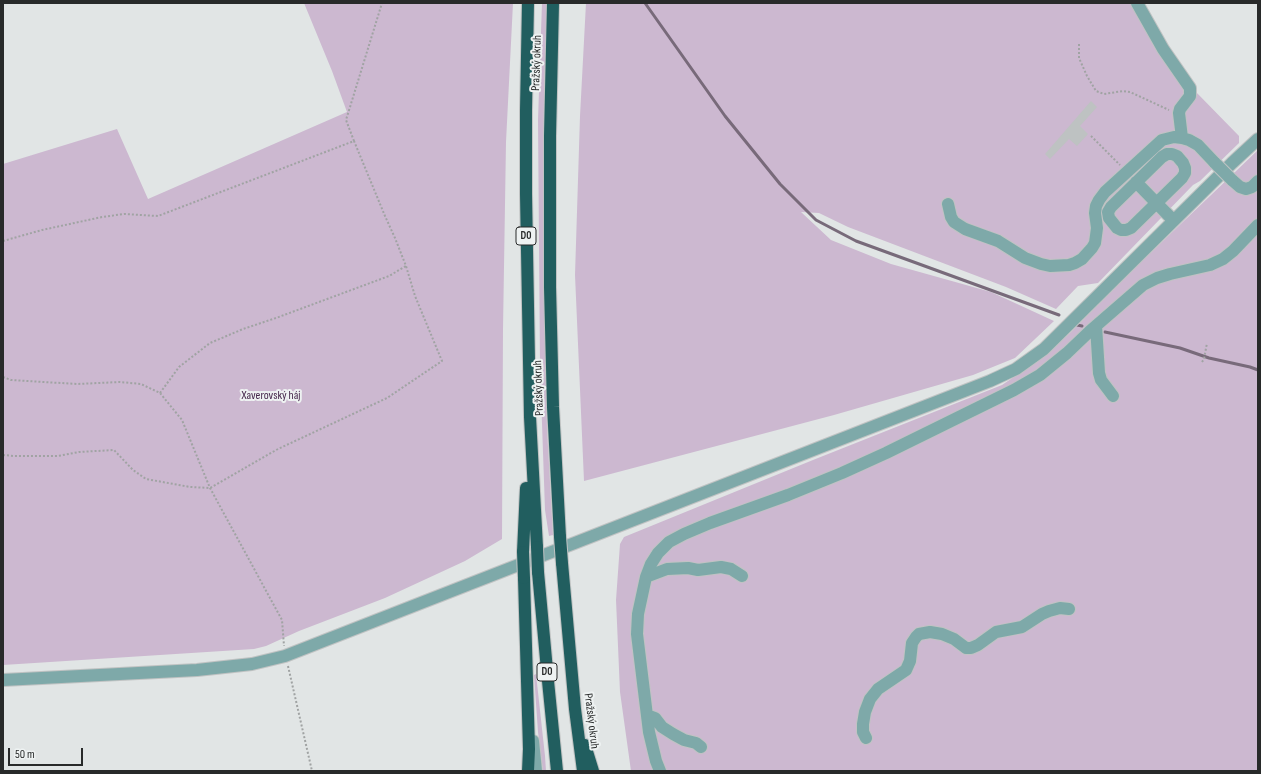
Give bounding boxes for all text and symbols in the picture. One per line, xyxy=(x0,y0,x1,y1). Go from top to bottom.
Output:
street label: Pražský okruh xyxy=(529,35,545,91)
road number: D0 xyxy=(516,227,536,245)
street label: Pražský okruh xyxy=(531,360,547,416)
park label: Xaverovský háj xyxy=(242,389,300,403)
road number: D0 xyxy=(537,663,557,681)
street label: Pražský okruh xyxy=(580,692,602,750)
scale bar xyxy=(10,740,85,766)
text: 50 m xyxy=(15,747,35,762)

